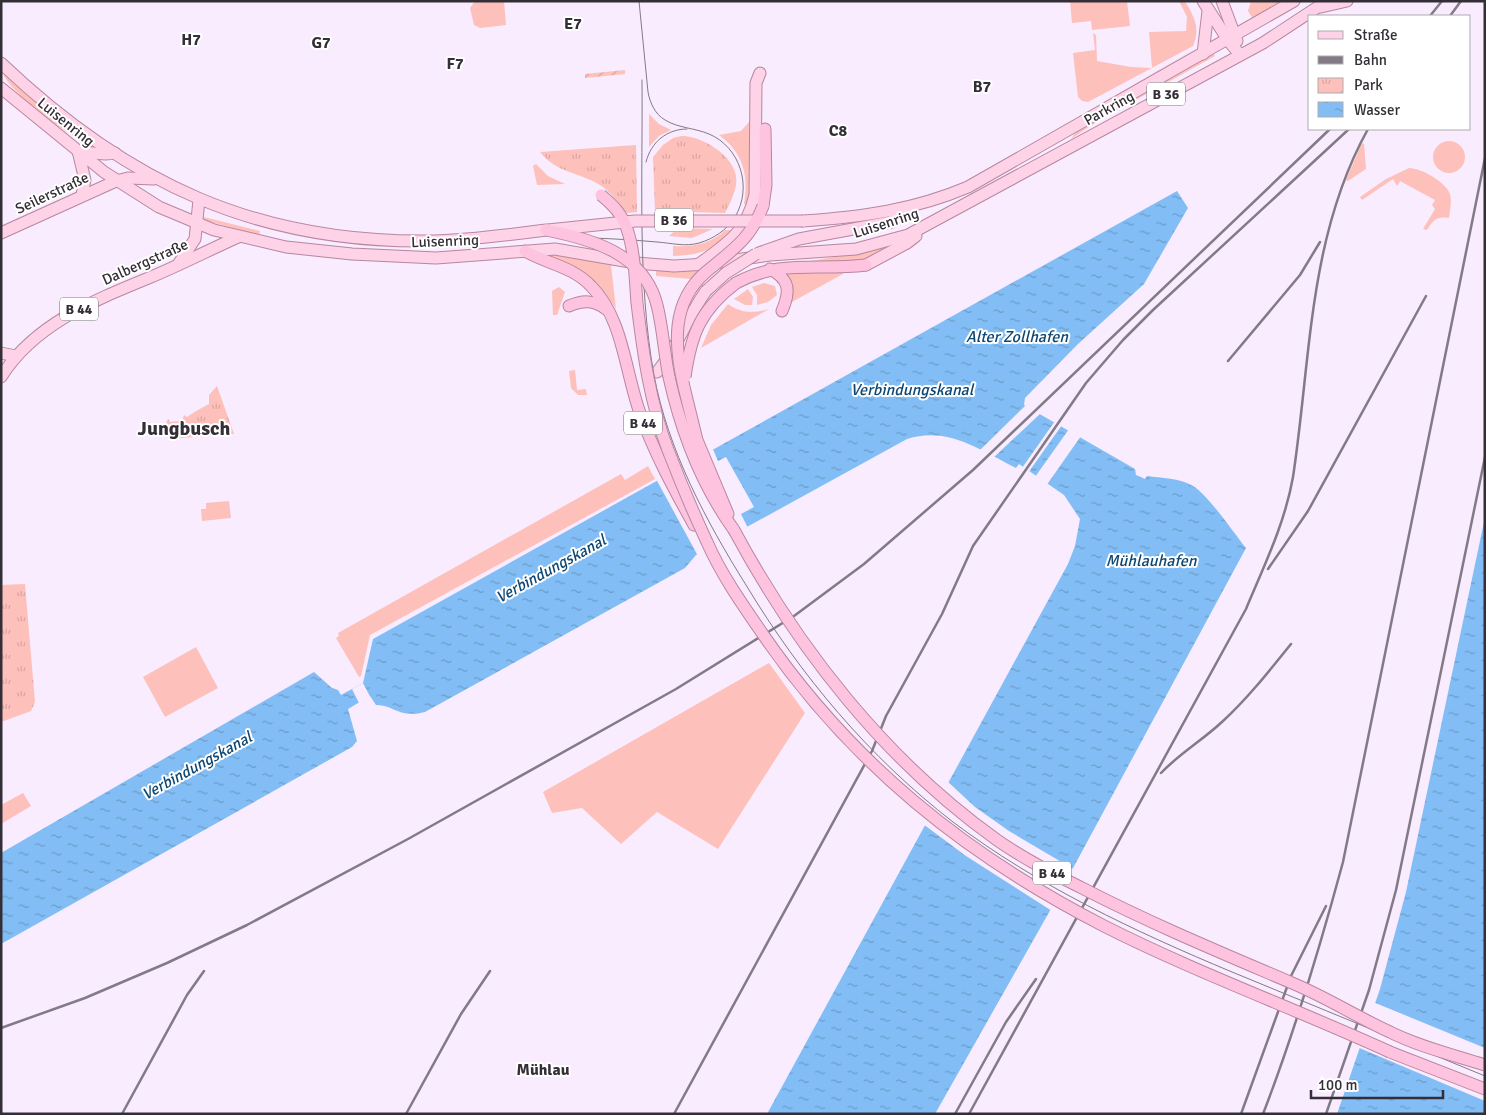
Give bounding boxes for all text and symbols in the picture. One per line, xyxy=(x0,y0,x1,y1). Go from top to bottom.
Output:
district label: E7 xyxy=(564,14,582,34)
legend xyxy=(1308,15,1471,130)
text: Straße xyxy=(1354,26,1398,44)
district label: H7 xyxy=(181,30,201,50)
district label: G7 xyxy=(311,33,331,53)
text: Bahn xyxy=(1354,51,1387,69)
district label: F7 xyxy=(446,54,464,74)
text: Park xyxy=(1354,76,1383,94)
district label: B7 xyxy=(973,77,992,97)
road number: B 36 xyxy=(1147,82,1185,106)
street label: Parkring xyxy=(1081,87,1137,129)
street label: Luisenring xyxy=(34,94,98,150)
text: Wasser xyxy=(1354,101,1400,119)
district label: C8 xyxy=(829,121,848,141)
street label: Seilerstraße xyxy=(12,168,92,218)
street label: Luisenring xyxy=(851,204,921,242)
road number: B 36 xyxy=(655,208,693,232)
street label: Luisenring xyxy=(411,231,479,251)
street label: Dalbergstraße xyxy=(99,235,191,289)
road number: B 44 xyxy=(60,298,98,320)
water label: Alter Zollhafen xyxy=(966,327,1069,347)
water label: Verbindungskanal xyxy=(851,380,975,400)
road number: B 44 xyxy=(624,412,662,434)
district label: Jungbusch xyxy=(138,416,231,441)
water label: Verbindungskanal xyxy=(492,530,611,608)
water label: Mühlauhafen xyxy=(1106,551,1198,571)
water label: Verbindungskanal xyxy=(138,727,257,805)
road number: B 44 xyxy=(1033,861,1071,884)
district label: Mühlau xyxy=(517,1060,570,1080)
scale bar xyxy=(1311,1068,1444,1100)
text: 100 m xyxy=(1318,1076,1358,1094)

